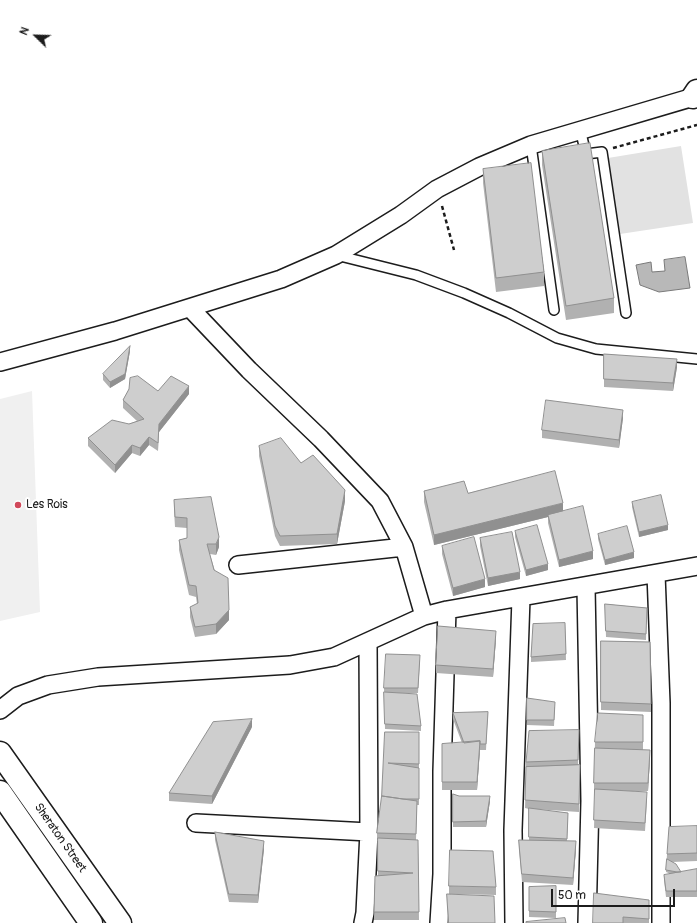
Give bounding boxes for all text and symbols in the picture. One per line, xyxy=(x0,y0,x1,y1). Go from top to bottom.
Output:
north arrow xyxy=(16,16,56,56)
text: N xyxy=(17,25,32,37)
place label: Les Rois xyxy=(26,498,68,512)
marker: Les Rois xyxy=(13,500,23,510)
street label: Sheraton Street xyxy=(31,801,89,875)
scale bar xyxy=(553,881,677,907)
text: 50 m xyxy=(558,888,586,903)

